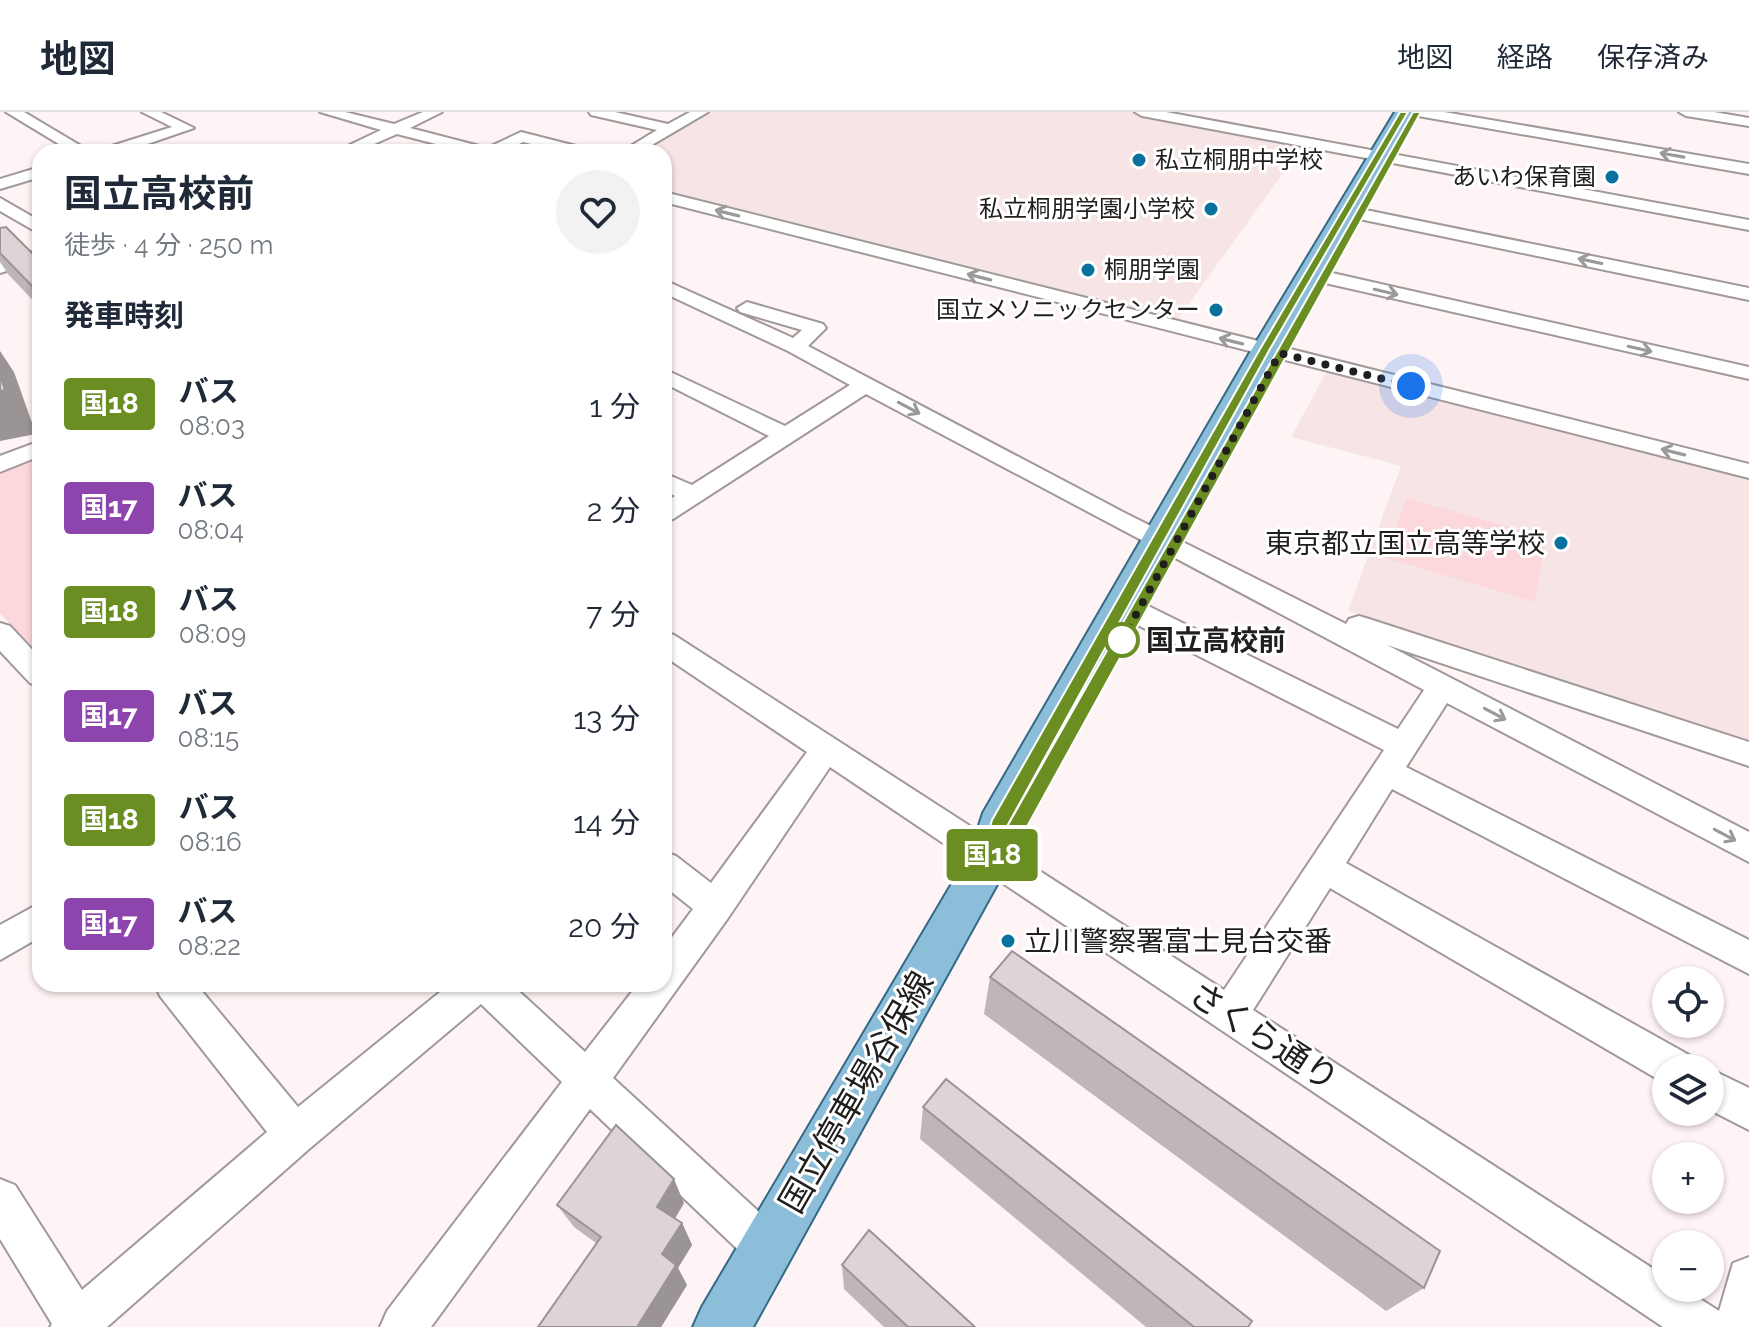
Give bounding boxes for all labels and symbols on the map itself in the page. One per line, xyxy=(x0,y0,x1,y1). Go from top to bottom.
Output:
place label: 私立桐朋中学校 xyxy=(1155,145,1323,174)
one-way arrow xyxy=(1660,147,1685,162)
marker: 私立桐朋中学校 xyxy=(1130,151,1148,169)
place label: あいわ保育園 xyxy=(1452,162,1596,191)
marker: あいわ保育園 xyxy=(1603,168,1621,186)
place label: 私立桐朋学園小学校 xyxy=(979,194,1195,223)
marker: 私立桐朋学園小学校 xyxy=(1202,200,1220,218)
one-way arrow xyxy=(715,205,740,220)
one-way arrow xyxy=(1578,253,1604,268)
place label: 桐朋学園 xyxy=(1104,255,1200,284)
marker: 桐朋学園 xyxy=(1079,261,1097,279)
one-way arrow xyxy=(967,268,993,283)
one-way arrow xyxy=(1373,285,1398,300)
place label: 国立メソニックセンター xyxy=(936,295,1200,324)
marker: 国立メソニックセンター xyxy=(1207,301,1225,319)
one-way arrow xyxy=(1219,332,1245,347)
one-way arrow xyxy=(1626,342,1652,357)
your location xyxy=(1391,366,1431,406)
one-way arrow xyxy=(897,401,920,417)
one-way arrow xyxy=(1661,444,1687,459)
place label: 東京都立国立高等学校 xyxy=(1265,527,1545,560)
marker: 東京都立国立高等学校 xyxy=(1552,534,1570,552)
marker: 国立高校前 xyxy=(1105,623,1139,657)
place label: 国立高校前 xyxy=(1146,624,1286,657)
one-way arrow xyxy=(1482,707,1506,723)
one-way arrow xyxy=(1712,828,1736,844)
line badge: 国18 xyxy=(946,829,1038,881)
place label: 立川警察署富士見台交番 xyxy=(1024,925,1332,958)
marker: 立川警察署富士見台交番 xyxy=(999,932,1017,950)
street label: 国立停車場谷保線 xyxy=(771,964,941,1220)
street label: さくら通り xyxy=(1182,973,1346,1099)

